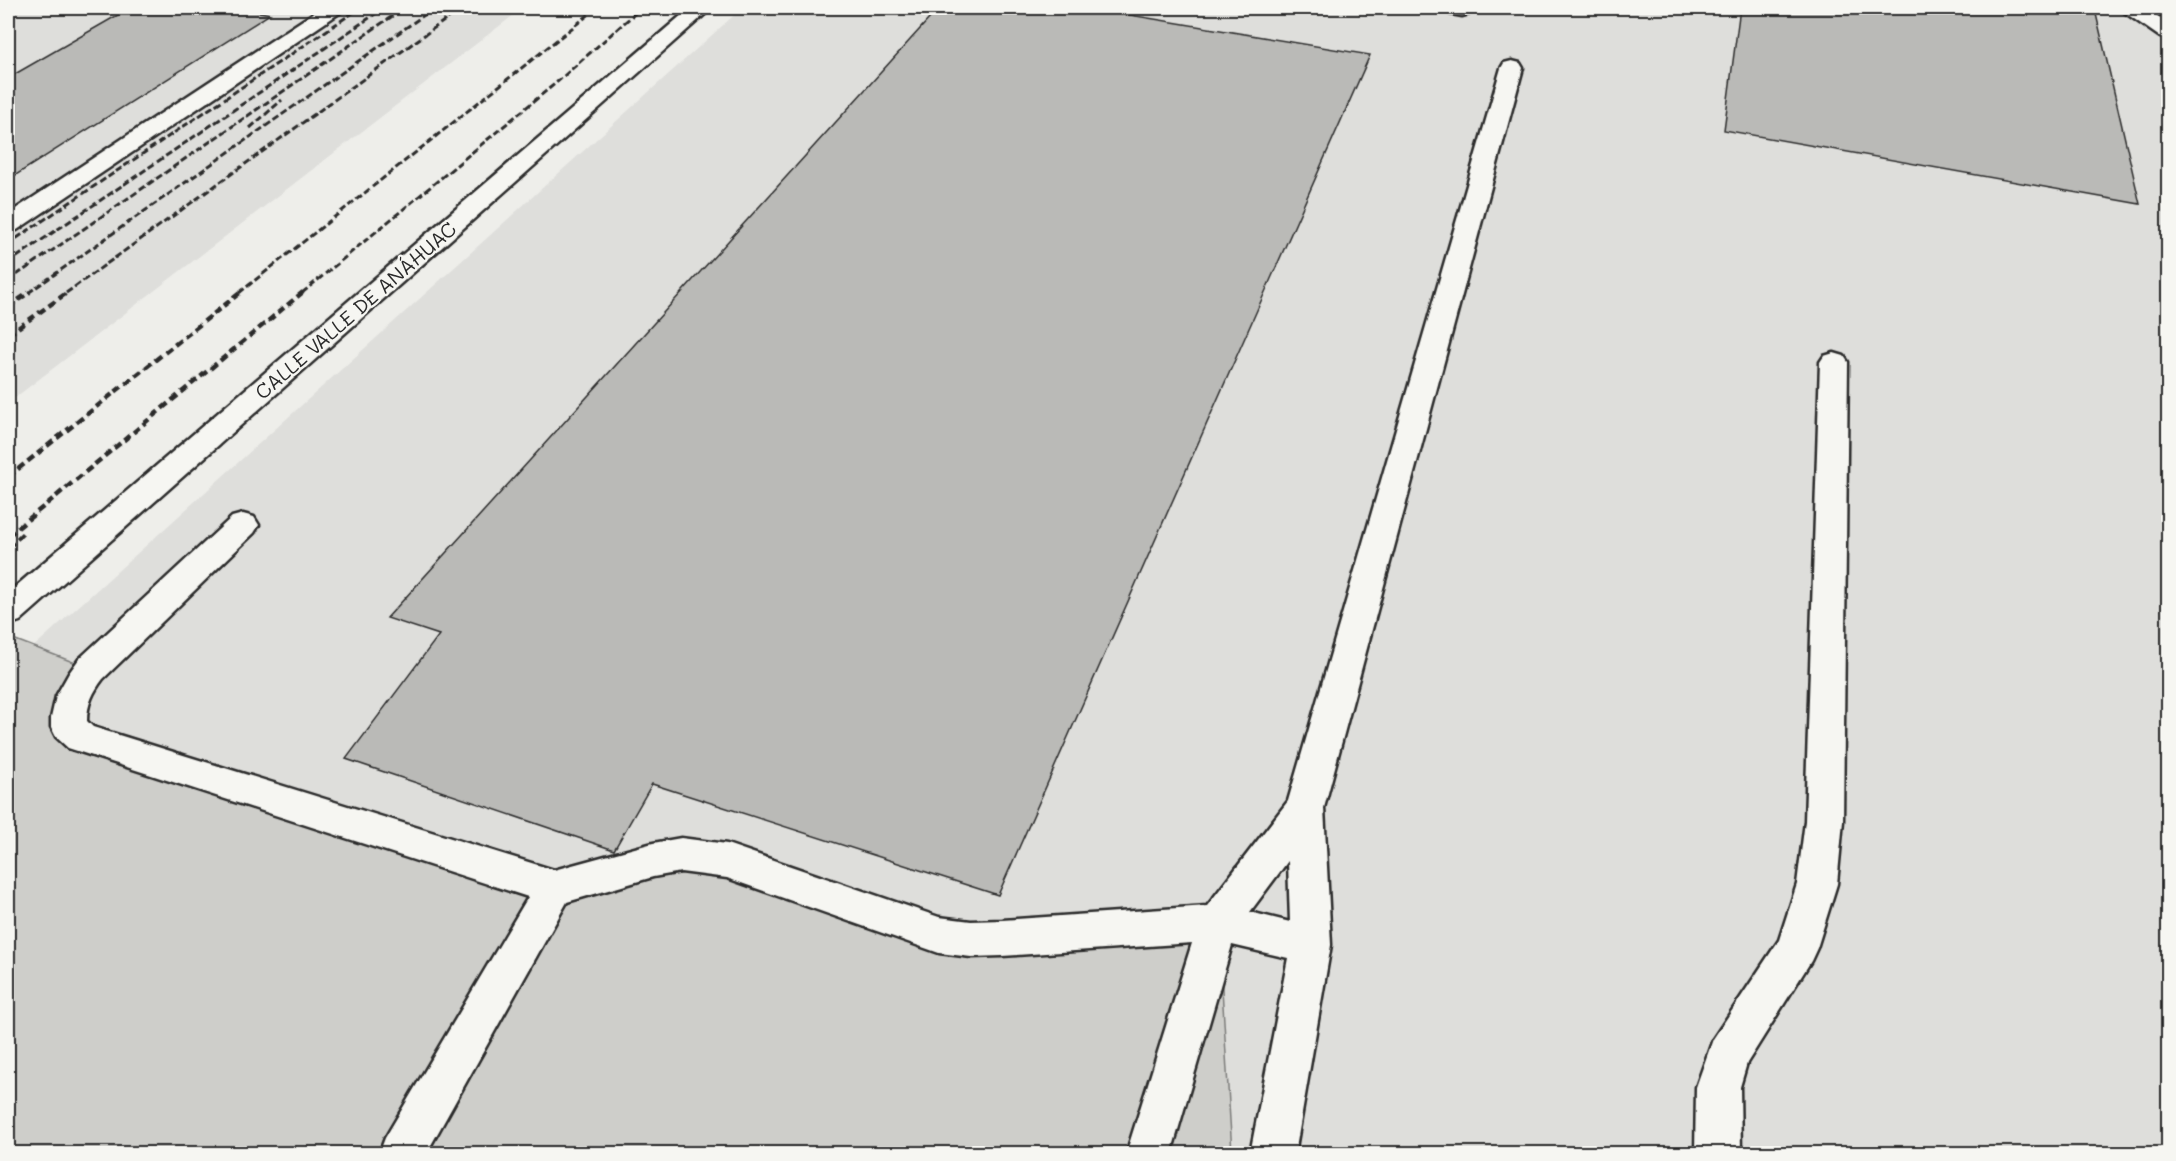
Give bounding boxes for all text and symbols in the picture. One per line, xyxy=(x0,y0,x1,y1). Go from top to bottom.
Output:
street label: CALLE VALLE DE ANÁHUAC xyxy=(249,215,461,405)

